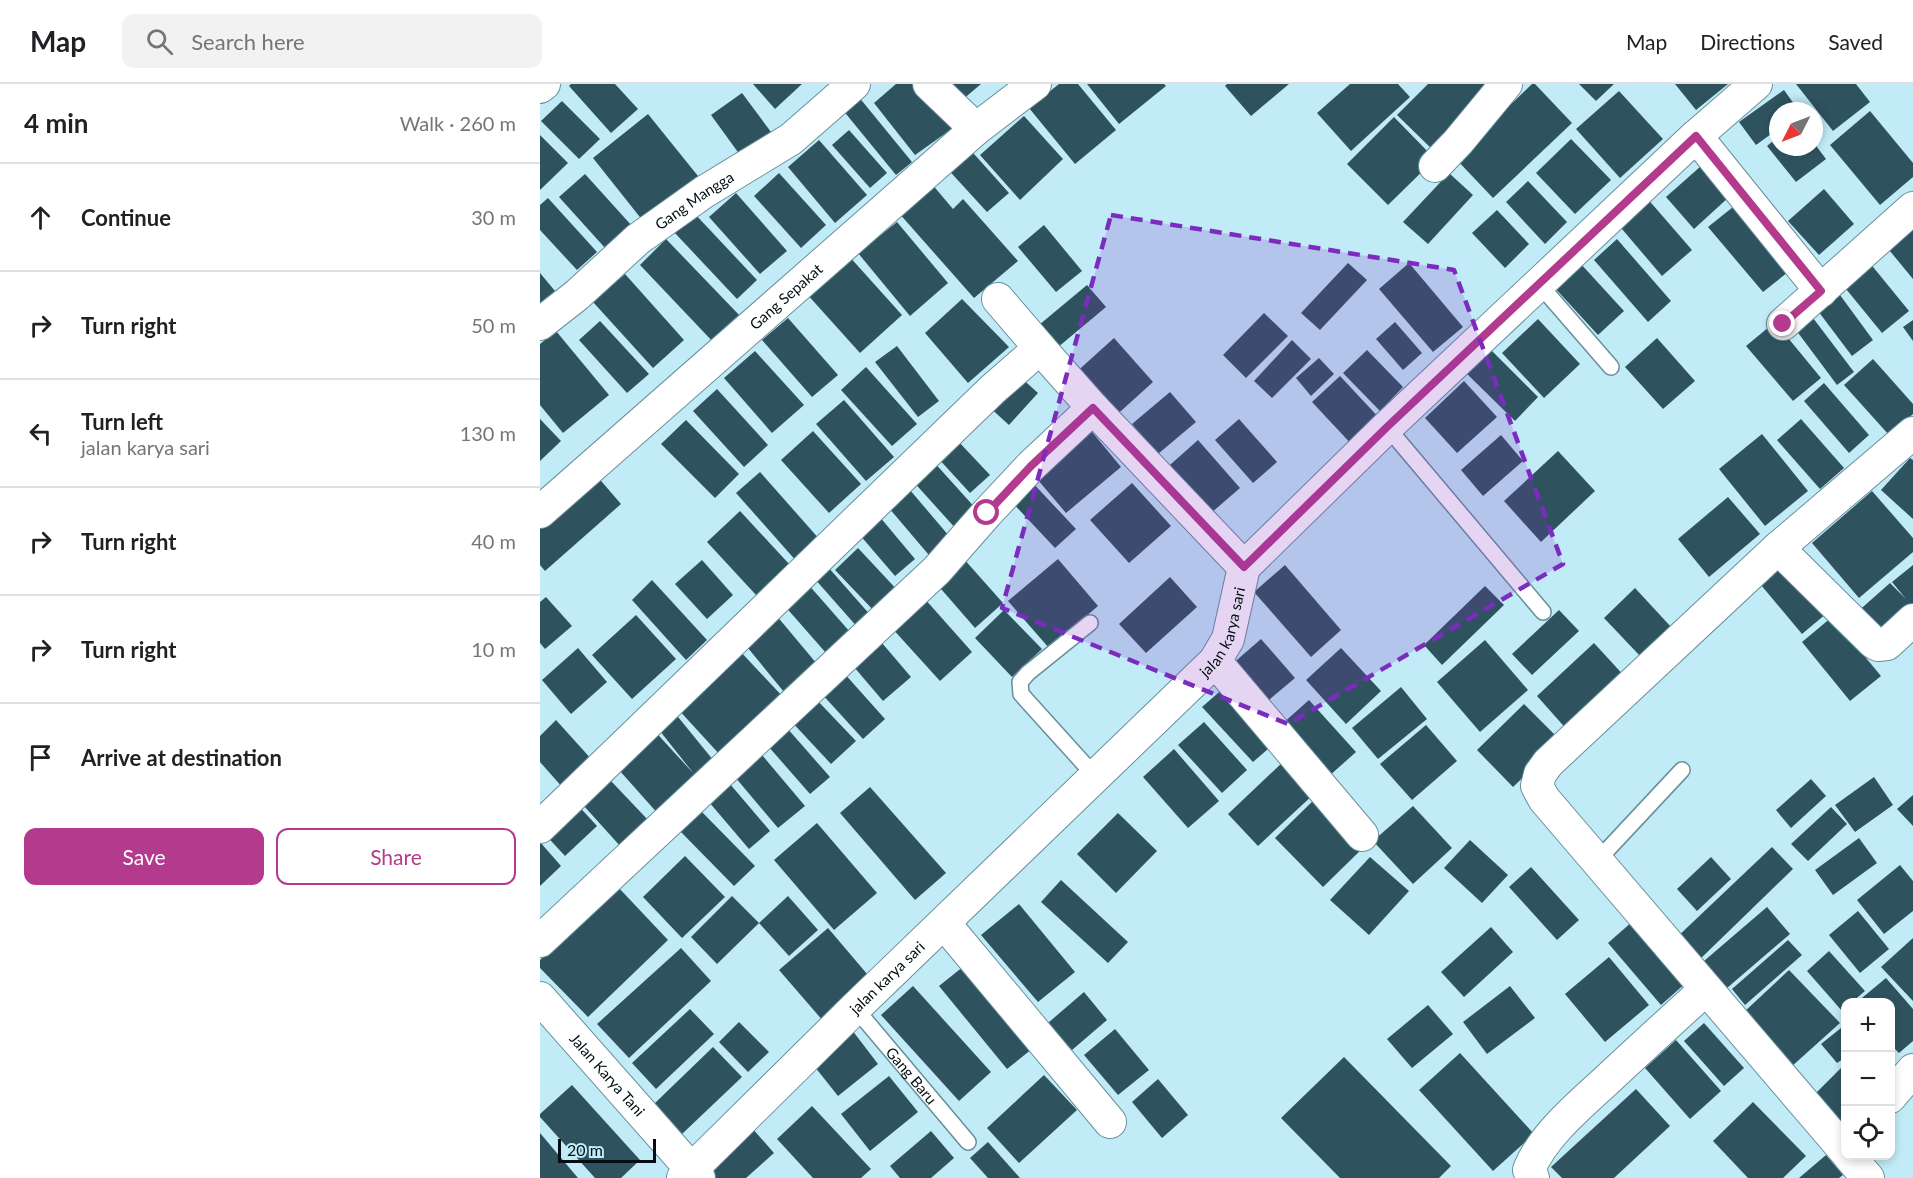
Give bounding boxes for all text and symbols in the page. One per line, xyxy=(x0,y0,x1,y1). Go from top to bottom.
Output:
search box xyxy=(122,14,542,68)
text: Map xyxy=(30,24,86,58)
icon: search xyxy=(143,25,176,58)
text: Search here xyxy=(191,28,305,55)
text: Map xyxy=(1626,29,1667,54)
text: Directions xyxy=(1700,29,1795,54)
text: Saved xyxy=(1828,29,1883,54)
north arrow xyxy=(1769,102,1823,156)
text: 4 min xyxy=(24,107,88,139)
text: Walk · 260 m xyxy=(400,111,516,135)
street label: Gang Mangga xyxy=(651,167,737,233)
icon: ahead xyxy=(24,201,57,234)
text: Continue xyxy=(81,204,171,231)
text: 30 m xyxy=(471,205,516,229)
street label: Gang Sepakat xyxy=(746,259,826,333)
icon: right xyxy=(24,309,57,342)
route end xyxy=(1769,310,1795,336)
text: Turn right xyxy=(81,312,176,339)
text: 50 m xyxy=(471,313,516,337)
text: Turn left xyxy=(81,408,163,435)
icon: left xyxy=(24,417,57,450)
text: 130 m xyxy=(460,421,516,445)
text: jalan karya sari xyxy=(81,435,210,459)
route start xyxy=(973,499,999,525)
icon: right xyxy=(24,525,57,558)
text: Turn right xyxy=(81,528,176,555)
text: 40 m xyxy=(471,529,516,553)
street label: jalan karya sari xyxy=(1195,585,1248,681)
icon: right xyxy=(24,633,57,666)
text: Turn right xyxy=(81,636,176,663)
text: 10 m xyxy=(471,637,516,661)
icon: arrive xyxy=(24,741,57,774)
text: Arrive at destination xyxy=(81,744,282,771)
button: Save xyxy=(24,828,264,885)
button: Share xyxy=(276,828,516,885)
street label: jalan karya sari xyxy=(845,937,928,1018)
map controls xyxy=(1841,998,1895,1160)
button: + xyxy=(1841,998,1895,1052)
street label: Jalan Karya Tani xyxy=(566,1029,649,1120)
street label: Gang Baru xyxy=(883,1043,941,1108)
button: − xyxy=(1841,1052,1895,1106)
button: locate xyxy=(1841,1106,1895,1160)
scale bar xyxy=(558,1136,656,1164)
text: 20 m xyxy=(567,1140,603,1159)

